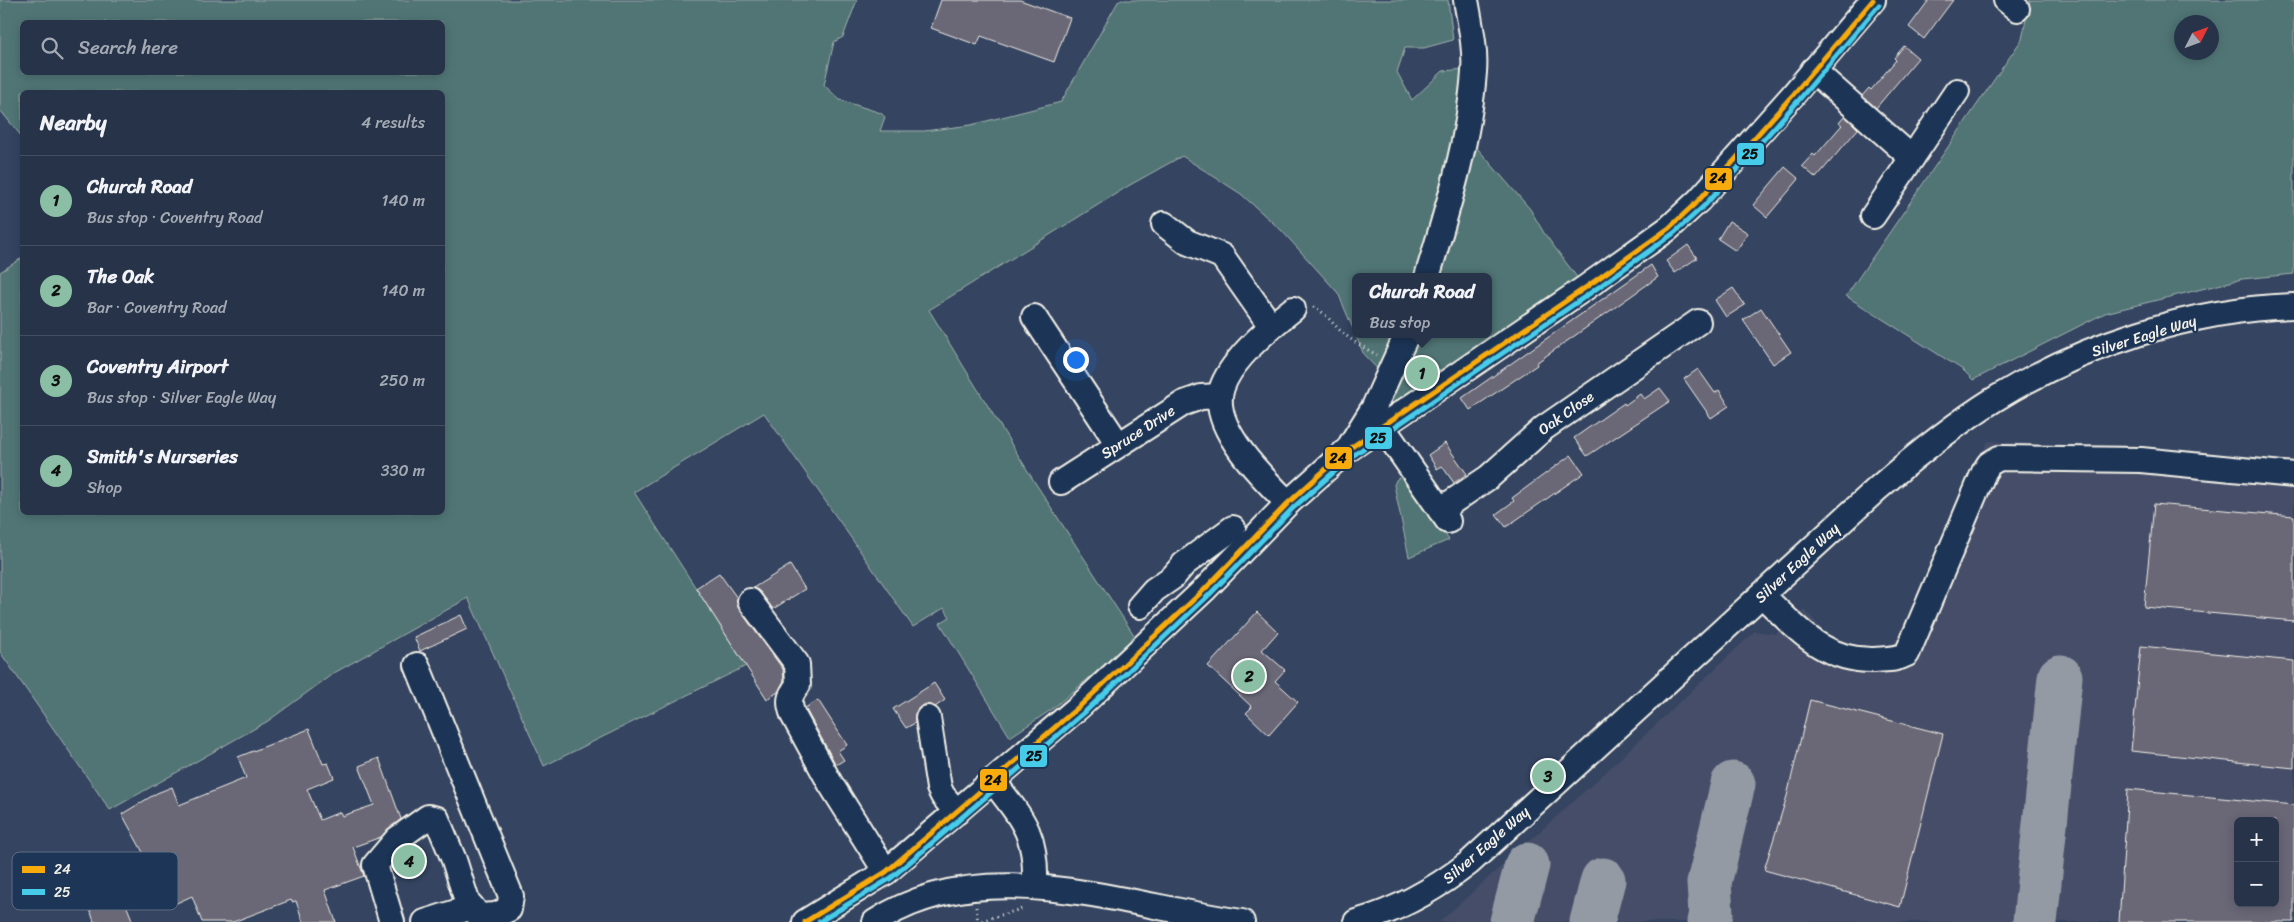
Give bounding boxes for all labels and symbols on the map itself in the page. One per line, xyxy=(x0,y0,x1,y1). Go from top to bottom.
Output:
north arrow xyxy=(2174,15,2219,60)
line badge: 25 xyxy=(1736,142,1765,166)
text: 25 xyxy=(1741,142,1759,167)
text: 24 xyxy=(1709,166,1727,191)
line badge: 24 xyxy=(1704,167,1733,191)
street label: Silver Eagle Way xyxy=(2088,308,2200,364)
your location xyxy=(1063,347,1089,373)
pin: 1 xyxy=(1406,354,1438,392)
street label: Oak Close xyxy=(1532,384,1600,442)
street label: Spruce Drive xyxy=(1095,398,1181,466)
line badge: 25 xyxy=(1364,426,1393,450)
text: 25 xyxy=(1369,426,1387,451)
line badge: 24 xyxy=(1324,446,1353,470)
text: 24 xyxy=(1329,446,1347,471)
street label: Silver Eagle Way xyxy=(1748,516,1846,610)
pin: 2 xyxy=(1233,657,1265,695)
line badge: 25 xyxy=(1019,744,1048,768)
text: 25 xyxy=(1025,744,1043,769)
pin: 3 xyxy=(1532,757,1564,795)
line badge: 24 xyxy=(979,768,1008,792)
text: 24 xyxy=(984,768,1002,793)
street label: Silver Eagle Way xyxy=(1436,799,1536,890)
pin: 4 xyxy=(393,842,425,880)
legend xyxy=(12,852,178,910)
text: 24 xyxy=(54,857,71,882)
text: 25 xyxy=(54,880,71,905)

